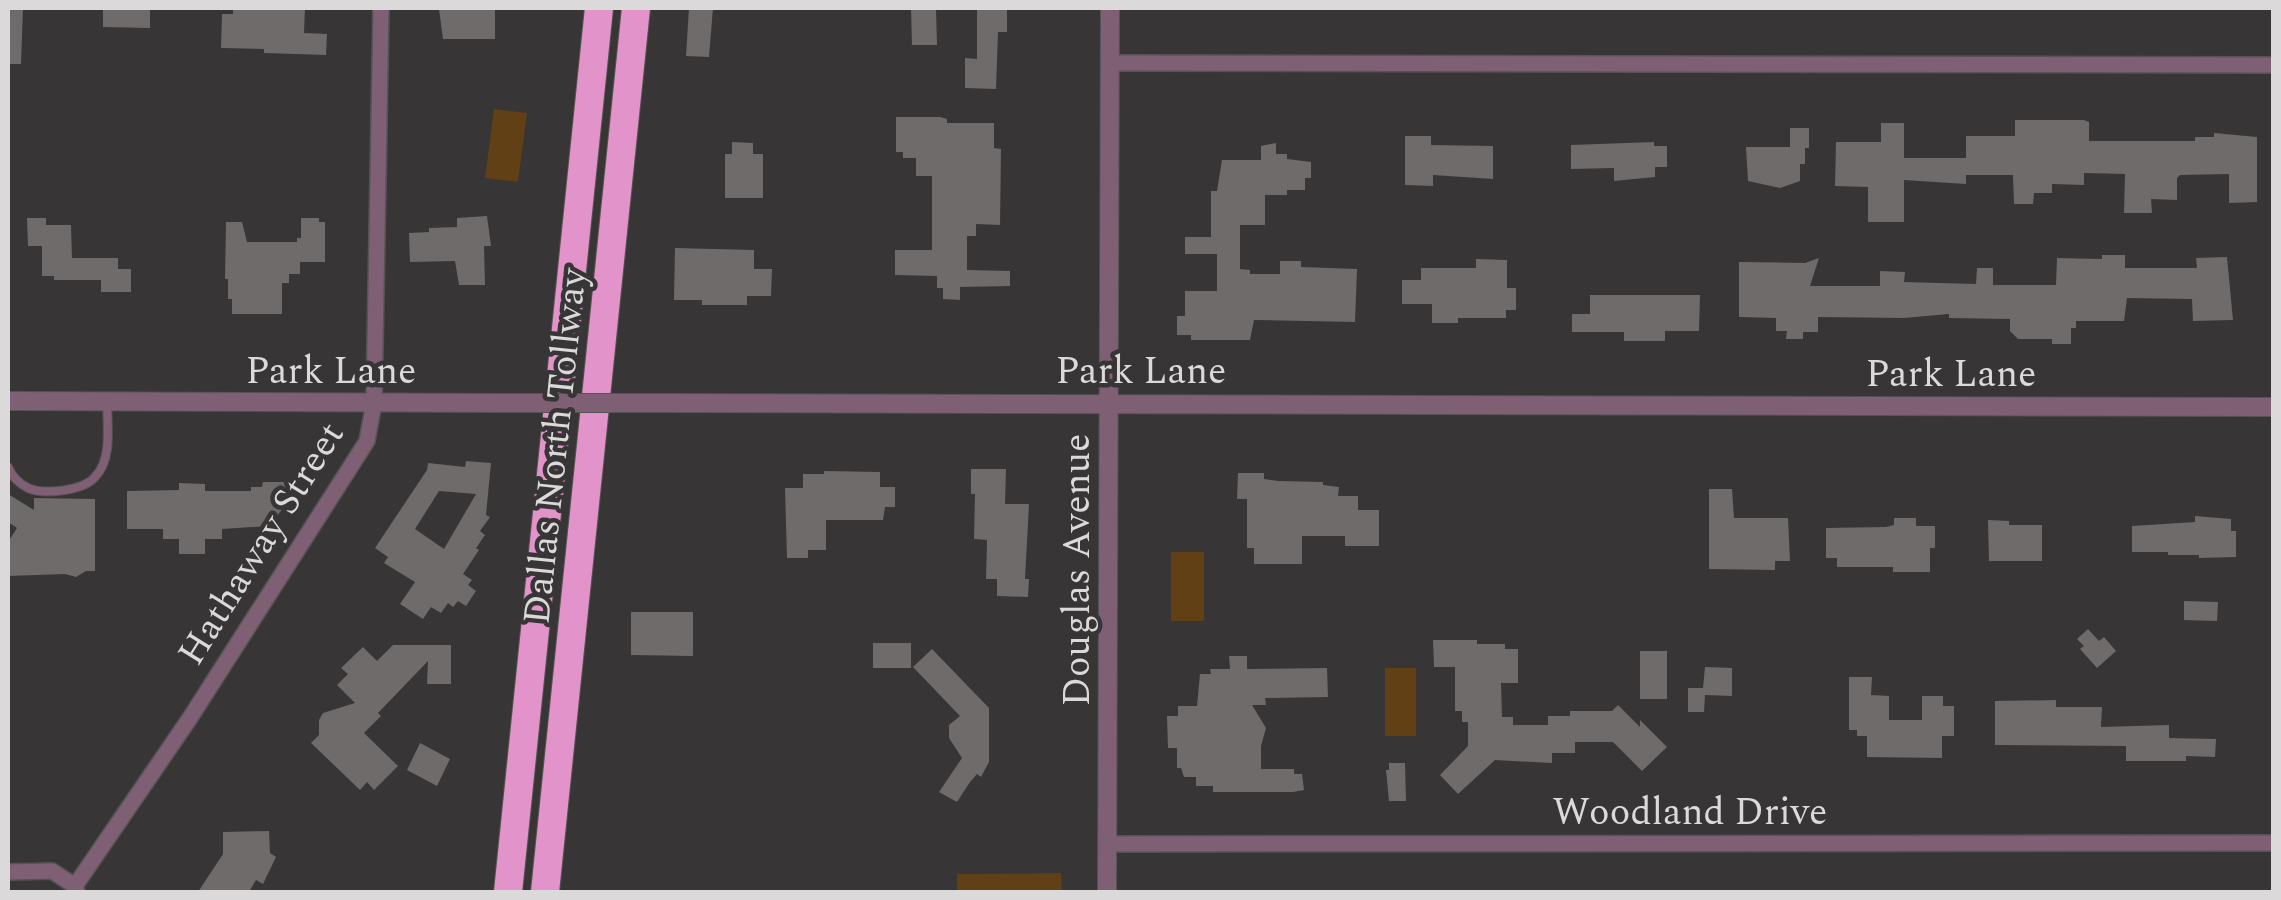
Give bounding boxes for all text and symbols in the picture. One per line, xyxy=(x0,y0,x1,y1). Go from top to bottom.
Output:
street label: Dallas North Tollway xyxy=(508,264,604,627)
street label: Park Lane xyxy=(246,343,416,401)
street label: Park Lane xyxy=(1056,343,1226,401)
street label: Park Lane xyxy=(1866,346,2036,404)
street label: Hathaway Street xyxy=(164,411,360,677)
street label: Douglas Avenue xyxy=(1049,434,1107,706)
street label: Woodland Drive xyxy=(1553,784,1827,842)

